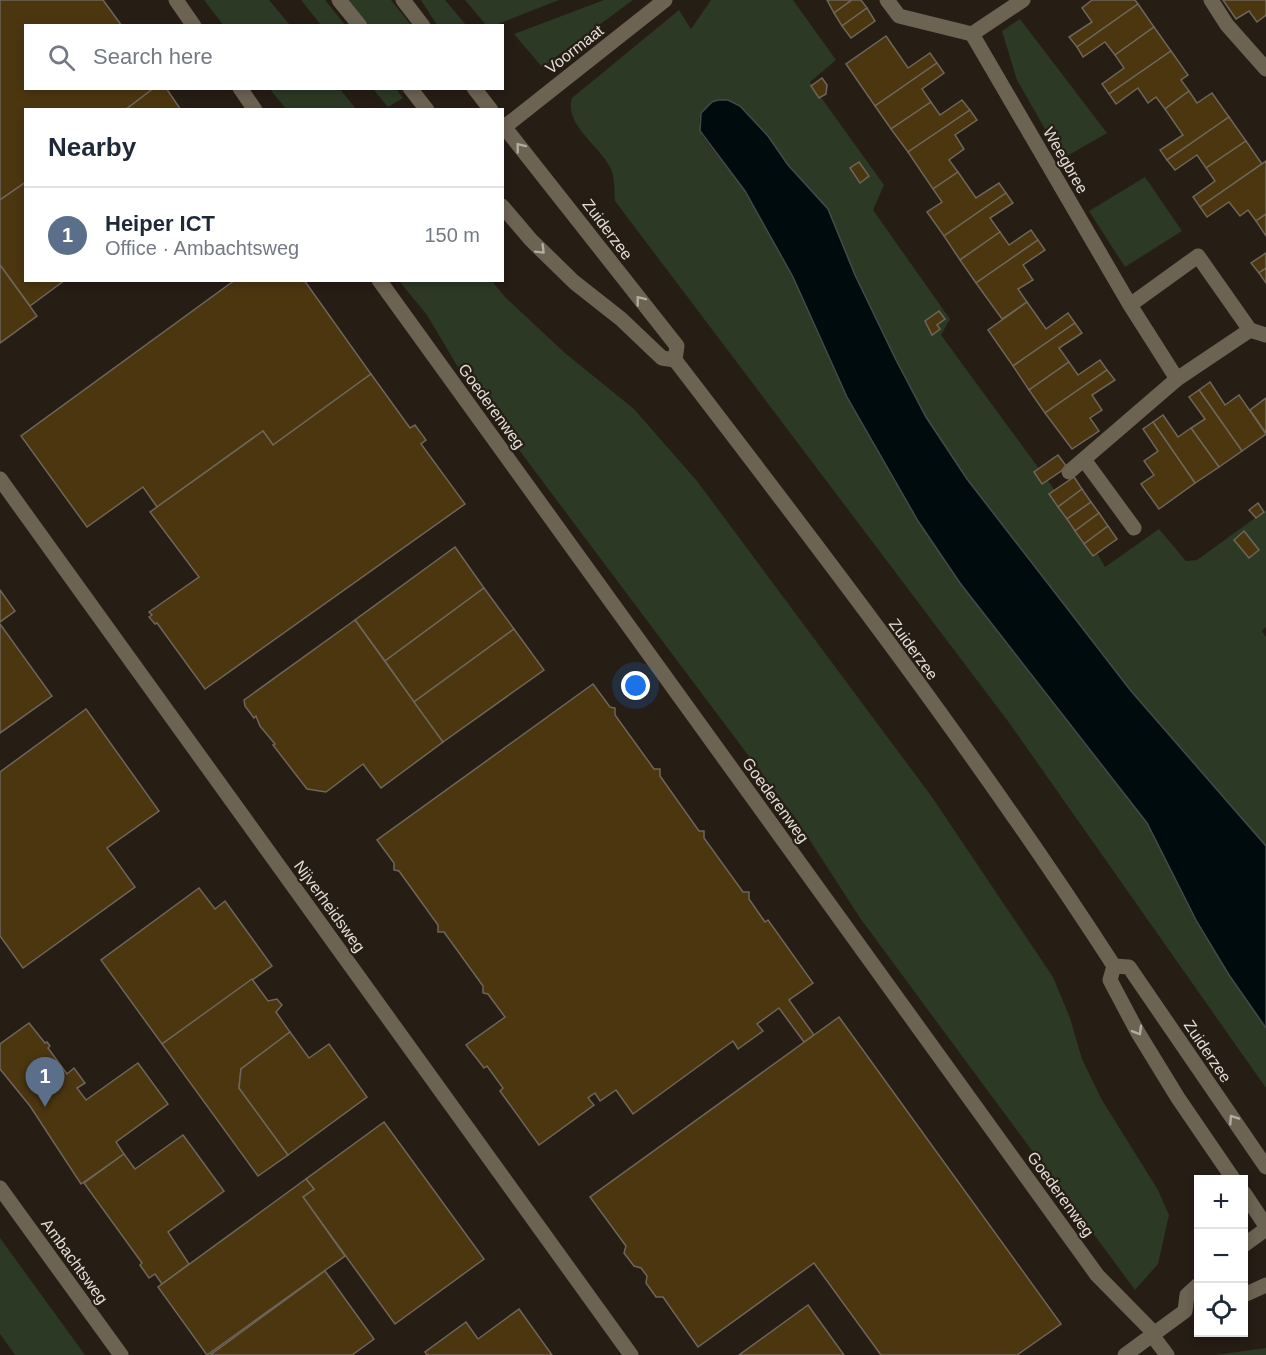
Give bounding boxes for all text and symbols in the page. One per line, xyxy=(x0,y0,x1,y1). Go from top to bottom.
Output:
street label: Voormaat xyxy=(542,21,607,77)
search box xyxy=(24,24,504,90)
icon: search xyxy=(45,41,78,74)
text: Search here xyxy=(93,44,213,69)
street label: Weegbree xyxy=(1040,124,1091,196)
text: Nearby xyxy=(48,132,136,162)
one-way arrow xyxy=(516,142,527,153)
street label: Zuiderzee xyxy=(579,196,636,263)
text: Heiper ICT xyxy=(105,211,215,236)
text: 1 xyxy=(62,224,73,246)
text: 150 m xyxy=(424,224,480,246)
text: Office · Ambachtsweg xyxy=(105,237,299,259)
one-way arrow xyxy=(533,243,544,254)
one-way arrow xyxy=(636,296,647,307)
street label: Goederenweg xyxy=(455,361,528,452)
street label: Zuiderzee xyxy=(886,616,941,683)
your location xyxy=(621,671,650,700)
street label: Goederenweg xyxy=(739,755,812,846)
street label: Nijverheidsweg xyxy=(291,857,368,955)
street label: Zuiderzee xyxy=(1181,1017,1235,1086)
one-way arrow xyxy=(1130,1025,1142,1035)
pin: 1 xyxy=(26,1058,64,1107)
one-way arrow xyxy=(1229,1115,1240,1126)
street label: Goederenweg xyxy=(1024,1149,1097,1240)
map controls xyxy=(1194,1175,1248,1337)
button: + xyxy=(1194,1175,1248,1229)
street label: Ambachtsweg xyxy=(38,1216,111,1307)
button: − xyxy=(1194,1229,1248,1283)
button: locate xyxy=(1194,1283,1248,1337)

